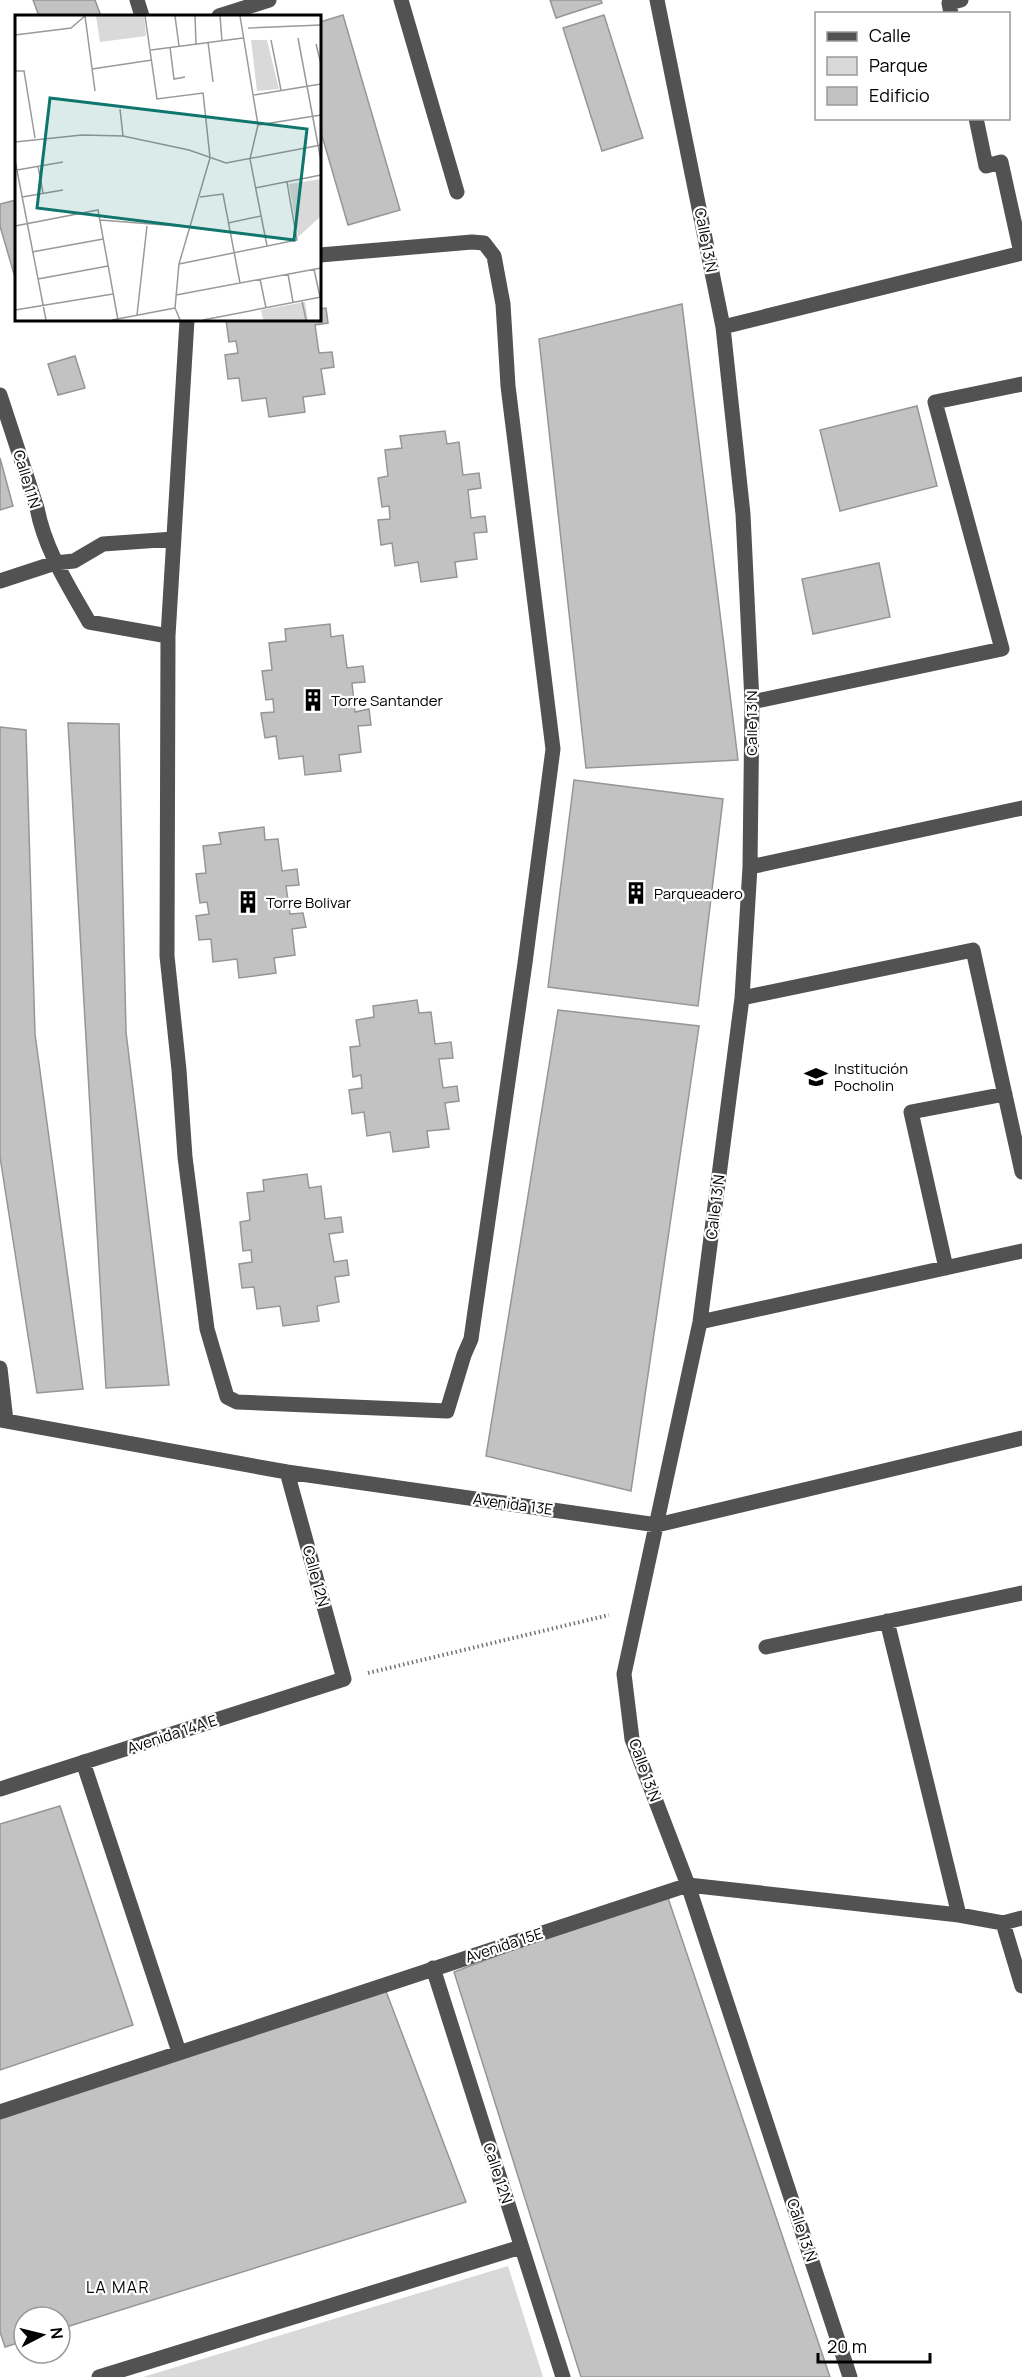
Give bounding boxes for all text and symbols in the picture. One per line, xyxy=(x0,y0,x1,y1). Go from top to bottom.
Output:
legend xyxy=(815,12,1010,120)
inset map xyxy=(15,15,321,321)
text: Calle xyxy=(869,23,911,47)
text: Parque xyxy=(869,53,928,77)
text: Edificio xyxy=(869,83,930,107)
street label: Calle 13 N xyxy=(689,206,723,274)
street label: Calle 11N xyxy=(8,447,46,511)
building icon: Torre Santander xyxy=(300,687,326,713)
place label: Torre Santander xyxy=(331,690,443,711)
street label: Calle 13 N xyxy=(741,690,762,756)
building icon: Parqueadero xyxy=(623,880,649,906)
place label: Parqueadero xyxy=(654,883,743,904)
building icon: Torre Bolivar xyxy=(235,889,261,915)
place label: Torre Bolivar xyxy=(266,892,352,913)
place label: Institución Pocholin xyxy=(834,1058,908,1096)
school or university icon: Institución Pocholin xyxy=(803,1064,829,1090)
street label: Calle 13 N xyxy=(701,1173,729,1241)
street label: Avenida 13E xyxy=(472,1488,554,1520)
street label: Calle 12N xyxy=(298,1543,334,1609)
street label: Avenida 14A E xyxy=(124,1710,220,1758)
street label: Calle 13 N xyxy=(624,1736,666,1804)
street label: Avenida 15E xyxy=(462,1923,546,1967)
street label: Calle 12N xyxy=(478,2140,518,2206)
street label: Calle 13 N xyxy=(782,2196,822,2264)
district label: LA MAR xyxy=(86,2276,150,2298)
north arrow xyxy=(12,2305,72,2365)
text: N xyxy=(45,2326,69,2340)
scale bar xyxy=(818,2326,930,2364)
text: 20 m xyxy=(827,2334,867,2358)

